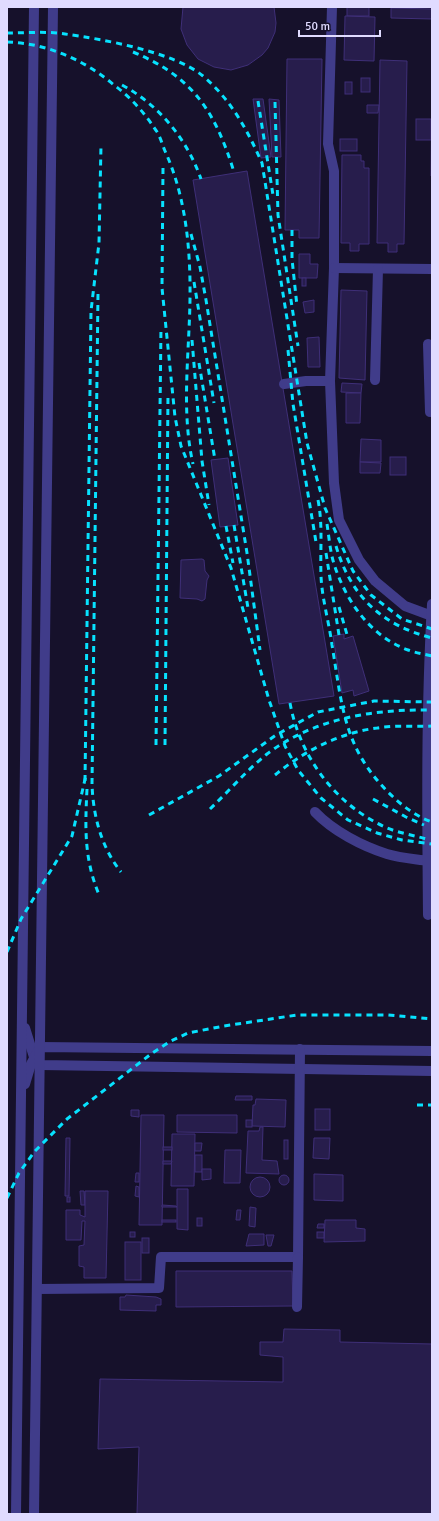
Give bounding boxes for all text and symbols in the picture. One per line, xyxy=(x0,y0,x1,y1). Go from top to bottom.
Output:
scale bar xyxy=(299,12,380,38)
text: 50 m xyxy=(305,19,330,34)

